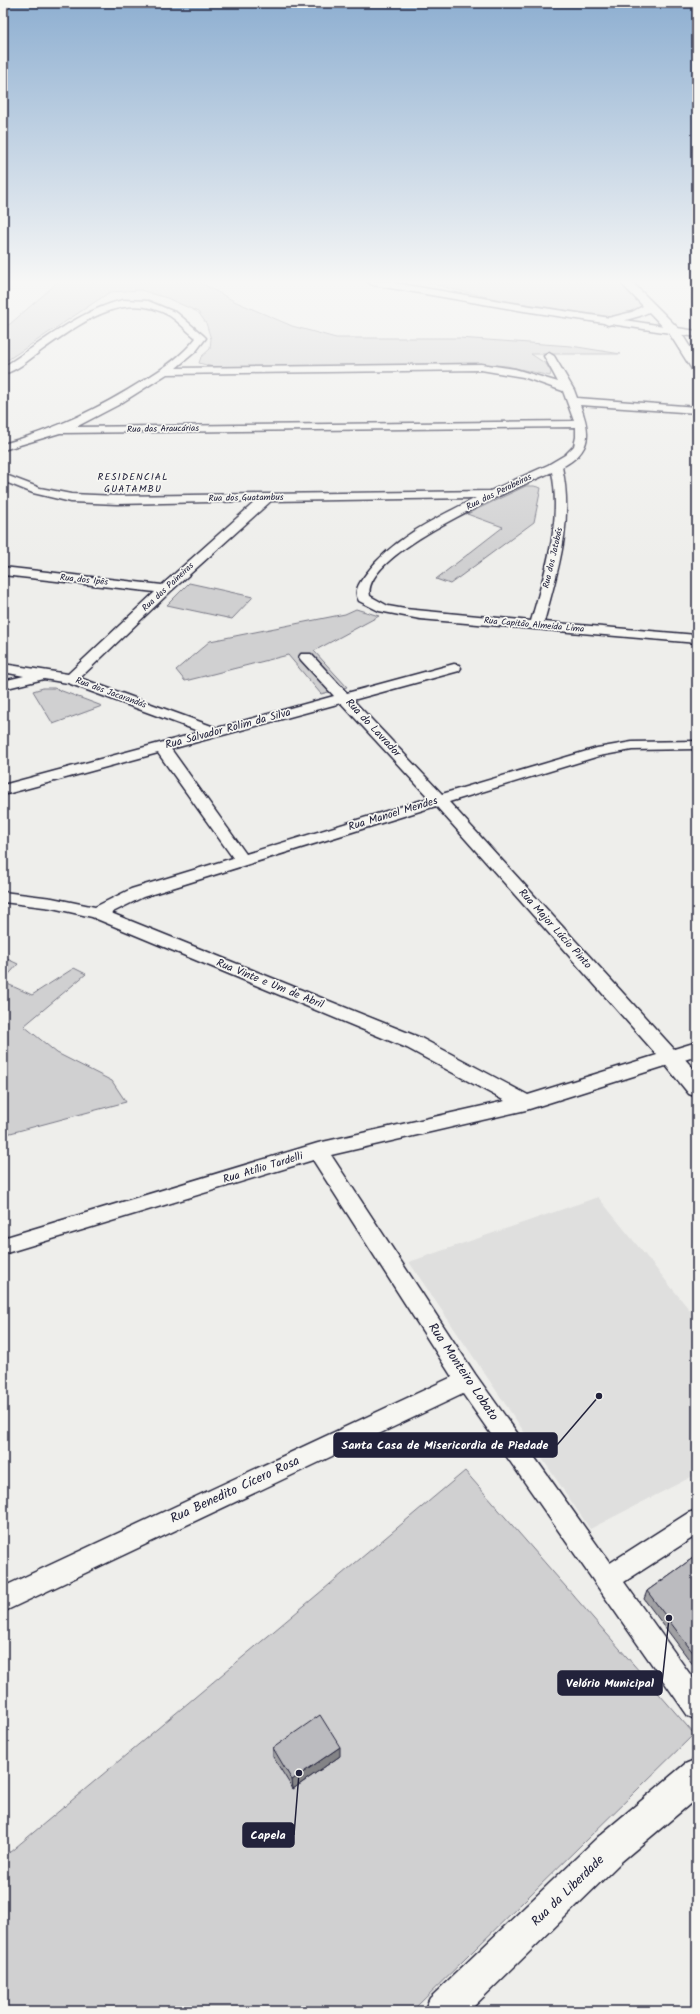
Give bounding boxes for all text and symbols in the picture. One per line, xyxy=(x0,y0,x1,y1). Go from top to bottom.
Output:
street label: Rua das Araucárias xyxy=(127,421,199,437)
district label: RESIDENCIAL GUATAMBU xyxy=(98,469,168,497)
street label: Rua das Perobeiras xyxy=(464,470,535,514)
street label: Rua dos Guatambus xyxy=(208,490,284,506)
street label: Rua dos Jatobás xyxy=(539,526,567,590)
street label: Rua das Paineiras xyxy=(138,559,198,615)
street label: Rua dos Ipês xyxy=(59,570,109,590)
street label: Rua Capitão Almeida Lima xyxy=(483,613,585,637)
street label: Rua dos Jacarandás xyxy=(73,673,149,713)
street label: Rua do Lavrador xyxy=(341,694,406,763)
street label: Rua Salvador Rolim da Silva xyxy=(163,704,293,754)
street label: Rua Manoel Mendes xyxy=(346,792,440,836)
street label: Rua Major Lúcio Pinto xyxy=(514,885,596,973)
street label: Rua Vinte e Um de Abril xyxy=(213,954,327,1014)
street label: Rua Atílio Tardelli xyxy=(221,1147,306,1189)
street label: Rua Monteiro Lobato xyxy=(422,1319,504,1425)
callout: Santa Casa de Misericordia de Piedade xyxy=(334,1433,557,1457)
text: Santa Casa de Misericordia de Piedade xyxy=(342,1436,549,1455)
street label: Rua Benedito Cícero Rosa xyxy=(167,1451,303,1529)
callout: Velório Municipal xyxy=(558,1671,662,1695)
text: Velório Municipal xyxy=(566,1674,655,1693)
callout: Capela xyxy=(243,1823,294,1847)
text: Capela xyxy=(250,1826,286,1845)
street label: Rua da Liberdade xyxy=(527,1850,610,1932)

